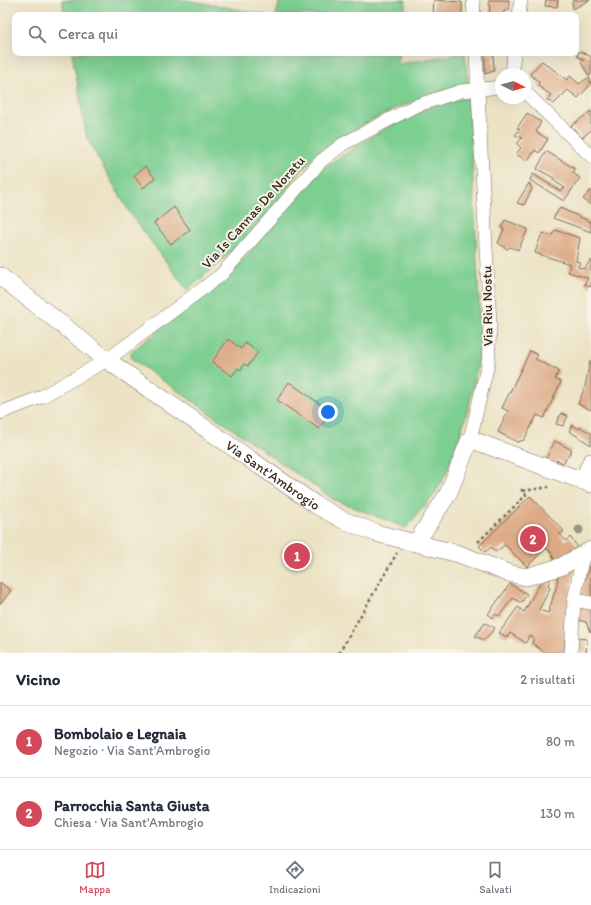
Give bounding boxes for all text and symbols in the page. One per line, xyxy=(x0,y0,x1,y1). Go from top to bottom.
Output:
search box xyxy=(12,12,579,56)
icon: search xyxy=(26,23,48,45)
text: Cerca qui xyxy=(58,25,118,43)
north arrow xyxy=(495,68,531,104)
street label: Via Is Cannas De Noratu xyxy=(198,152,309,272)
street label: Via Riu Nostu xyxy=(478,265,497,347)
your location xyxy=(318,402,338,422)
street label: Via Sant'Ambrogio xyxy=(222,437,323,514)
pin: 2 xyxy=(520,524,546,554)
pin: 1 xyxy=(284,541,310,571)
text: Vicino xyxy=(16,669,60,689)
text: 2 risultati xyxy=(520,672,575,687)
text: Bombolaio e Legnaia xyxy=(54,725,186,743)
text: 1 xyxy=(26,734,32,749)
text: 80 m xyxy=(546,734,575,749)
text: Negozio · Via Sant'Ambrogio xyxy=(54,743,210,758)
text: Parrocchia Santa Giusta xyxy=(54,797,209,815)
text: 2 xyxy=(26,806,32,821)
text: 130 m xyxy=(540,806,575,821)
text: Chiesa · Via Sant'Ambrogio xyxy=(54,815,204,830)
tab: Mappa xyxy=(79,859,110,896)
tab: Indicazioni xyxy=(269,859,321,896)
tab: Salvati xyxy=(479,859,512,896)

